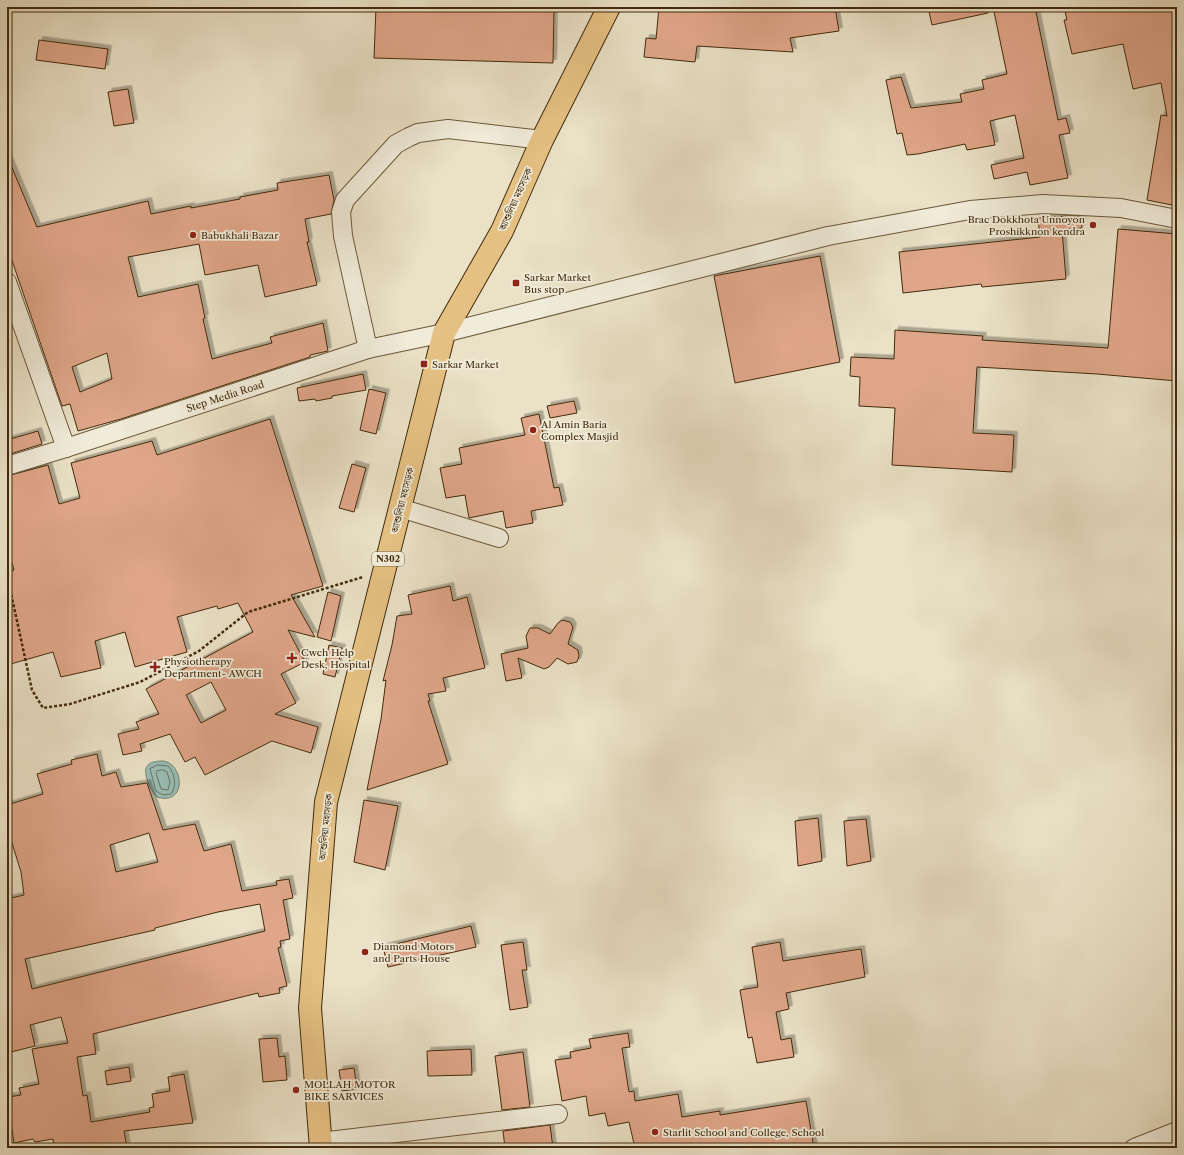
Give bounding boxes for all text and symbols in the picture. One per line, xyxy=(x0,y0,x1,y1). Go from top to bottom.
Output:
street label: আশুলিয়া মহাসড়ক xyxy=(495,165,535,233)
place label: Brac Dokkhota Unnoyon Proshikknon kendra xyxy=(968,213,1086,238)
marker: Brac Dokkhota Unnoyon Proshikknon kendra xyxy=(1088,220,1098,230)
place label: Babukhali Bazar xyxy=(201,229,279,242)
marker: Babukhali Bazar xyxy=(188,230,198,240)
place label: Sarkar Market Bus stop xyxy=(524,271,591,296)
marker: Sarkar Market Bus stop xyxy=(511,278,521,288)
place label: Sarkar Market xyxy=(432,358,499,371)
marker: Sarkar Market xyxy=(419,359,429,369)
street label: Step Media Road xyxy=(185,378,266,415)
place label: Al Amin Baria Complex Masjid xyxy=(540,418,618,443)
marker: Al Amin Baria Complex Masjid xyxy=(528,425,538,435)
street label: আশুলিয়া মহাসড়ক xyxy=(388,465,417,535)
road number: N302 xyxy=(372,552,404,566)
place label: Cwch Help Desk, Hospital xyxy=(301,646,370,671)
marker: Cwch Help Desk, Hospital xyxy=(286,652,298,664)
place label: Physiotherapy Department- AWCH xyxy=(164,655,262,680)
marker: Physiotherapy Department- AWCH xyxy=(149,661,161,673)
street label: আশুলিয়া মহাসড়ক xyxy=(315,792,336,862)
place label: Diamond Motors and Parts House xyxy=(373,940,454,965)
marker: Diamond Motors and Parts House xyxy=(360,947,370,957)
place label: MOLLAH MOTOR BIKE SARVICES xyxy=(304,1078,396,1103)
marker: MOLLAH MOTOR BIKE SARVICES xyxy=(291,1085,301,1095)
place label: Starlit School and College, School xyxy=(663,1126,824,1139)
marker: Starlit School and College, School xyxy=(650,1127,660,1137)

